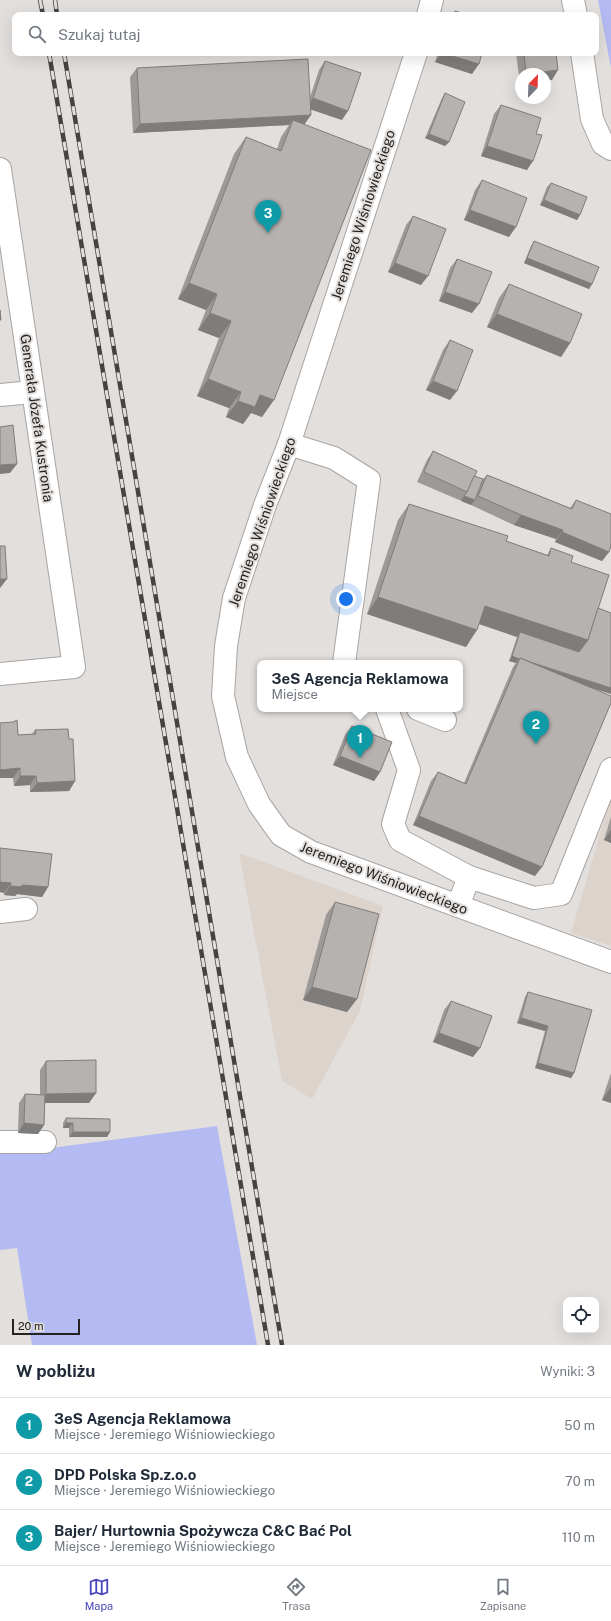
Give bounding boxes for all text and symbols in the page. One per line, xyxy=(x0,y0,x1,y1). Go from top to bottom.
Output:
search box xyxy=(12,12,599,56)
icon: search xyxy=(26,23,48,45)
text: Szukaj tutaj xyxy=(58,26,141,43)
north arrow xyxy=(515,68,551,104)
street label: Jeremiego Wiśniowieckiego xyxy=(328,128,398,302)
pin: 3 xyxy=(255,200,281,233)
street label: Generała Józefa Kustronia xyxy=(17,333,57,503)
street label: Jeremiego Wiśniowieckiego xyxy=(225,435,299,609)
your location xyxy=(336,589,356,609)
popup xyxy=(257,660,463,712)
text: 3eS Agencja Reklamowa xyxy=(271,670,449,687)
text: Miejsce xyxy=(271,687,318,702)
pin: 2 xyxy=(523,711,549,744)
pin: 1 xyxy=(347,725,373,758)
street label: Jeremiego Wiśniowieckiego xyxy=(298,839,470,917)
map controls xyxy=(563,1297,599,1333)
button: locate xyxy=(563,1297,599,1333)
scale bar xyxy=(12,1317,80,1336)
text: 20 m xyxy=(18,1320,43,1332)
text: W pobliżu xyxy=(16,1361,95,1381)
text: Wyniki: 3 xyxy=(540,1364,595,1379)
text: 3eS Agencja Reklamowa xyxy=(54,1410,231,1427)
text: 1 xyxy=(26,1418,32,1433)
text: 50 m xyxy=(564,1418,595,1433)
text: Miejsce · Jeremiego Wiśniowieckiego xyxy=(54,1427,275,1442)
text: DPD Polska Sp.z.o.o xyxy=(54,1466,196,1483)
text: 2 xyxy=(25,1474,33,1489)
text: 70 m xyxy=(565,1474,595,1489)
text: Miejsce · Jeremiego Wiśniowieckiego xyxy=(54,1483,275,1498)
text: Bajer/ Hurtownia Spożywcza C&C Bać Pol xyxy=(54,1522,352,1539)
text: 3 xyxy=(25,1530,33,1545)
text: 110 m xyxy=(562,1530,595,1545)
text: Miejsce · Jeremiego Wiśniowieckiego xyxy=(54,1539,275,1554)
tab: Mapa xyxy=(85,1576,113,1612)
tab: Trasa xyxy=(282,1576,310,1612)
tab: Zapisane xyxy=(480,1576,526,1612)

